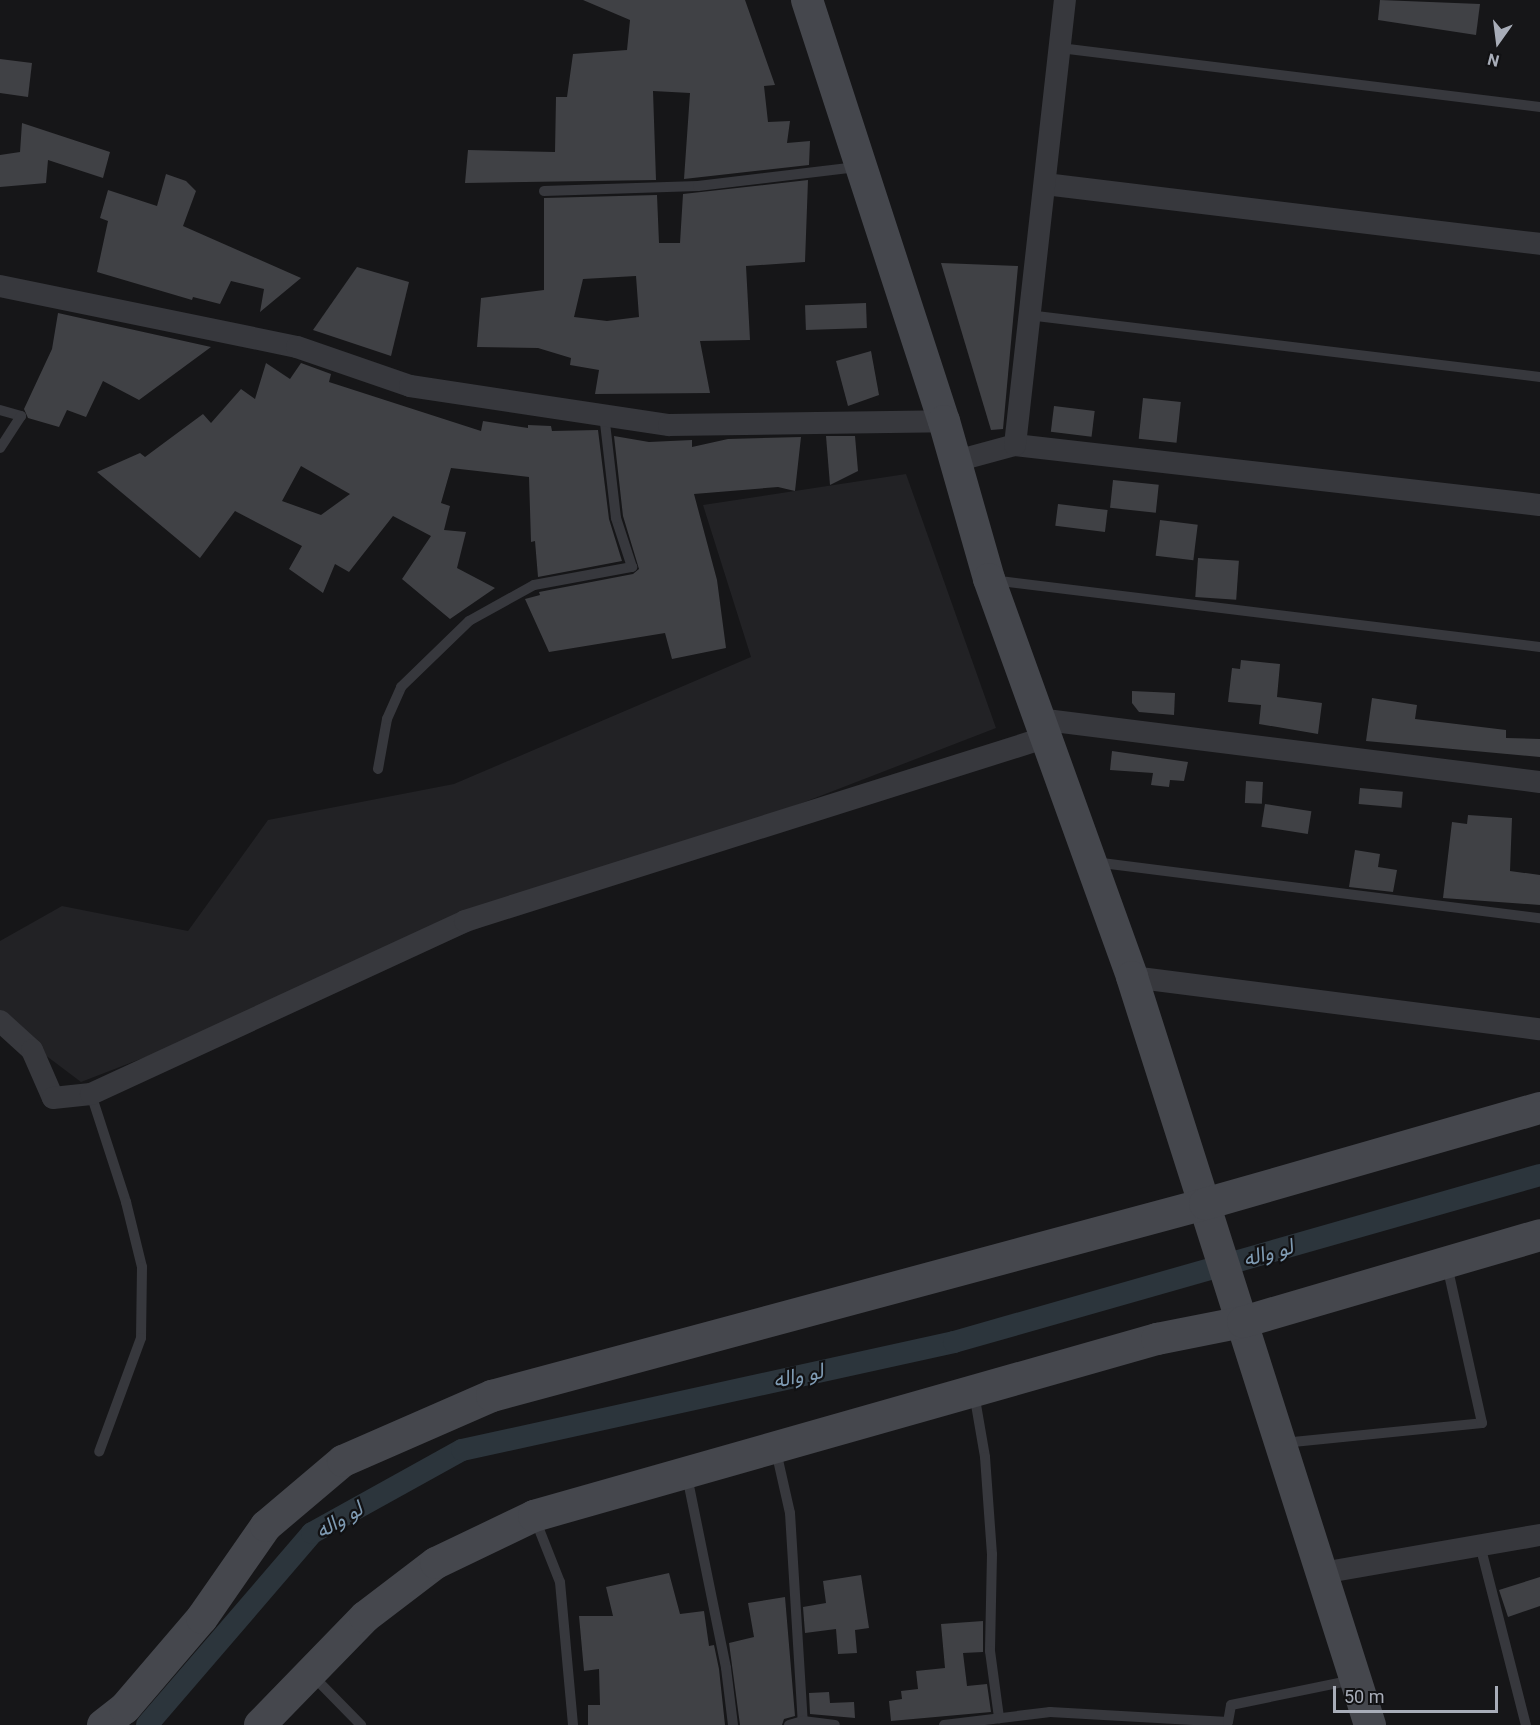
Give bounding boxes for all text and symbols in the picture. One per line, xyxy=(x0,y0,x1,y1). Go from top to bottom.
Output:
north arrow xyxy=(1468,12,1528,72)
text: N xyxy=(1486,49,1501,71)
water label: لو واله xyxy=(1240,1234,1296,1272)
water label: لو واله xyxy=(771,1358,825,1394)
water label: لو واله xyxy=(311,1496,367,1544)
scale bar xyxy=(1336,1674,1501,1712)
text: 50 m xyxy=(1344,1686,1384,1707)

